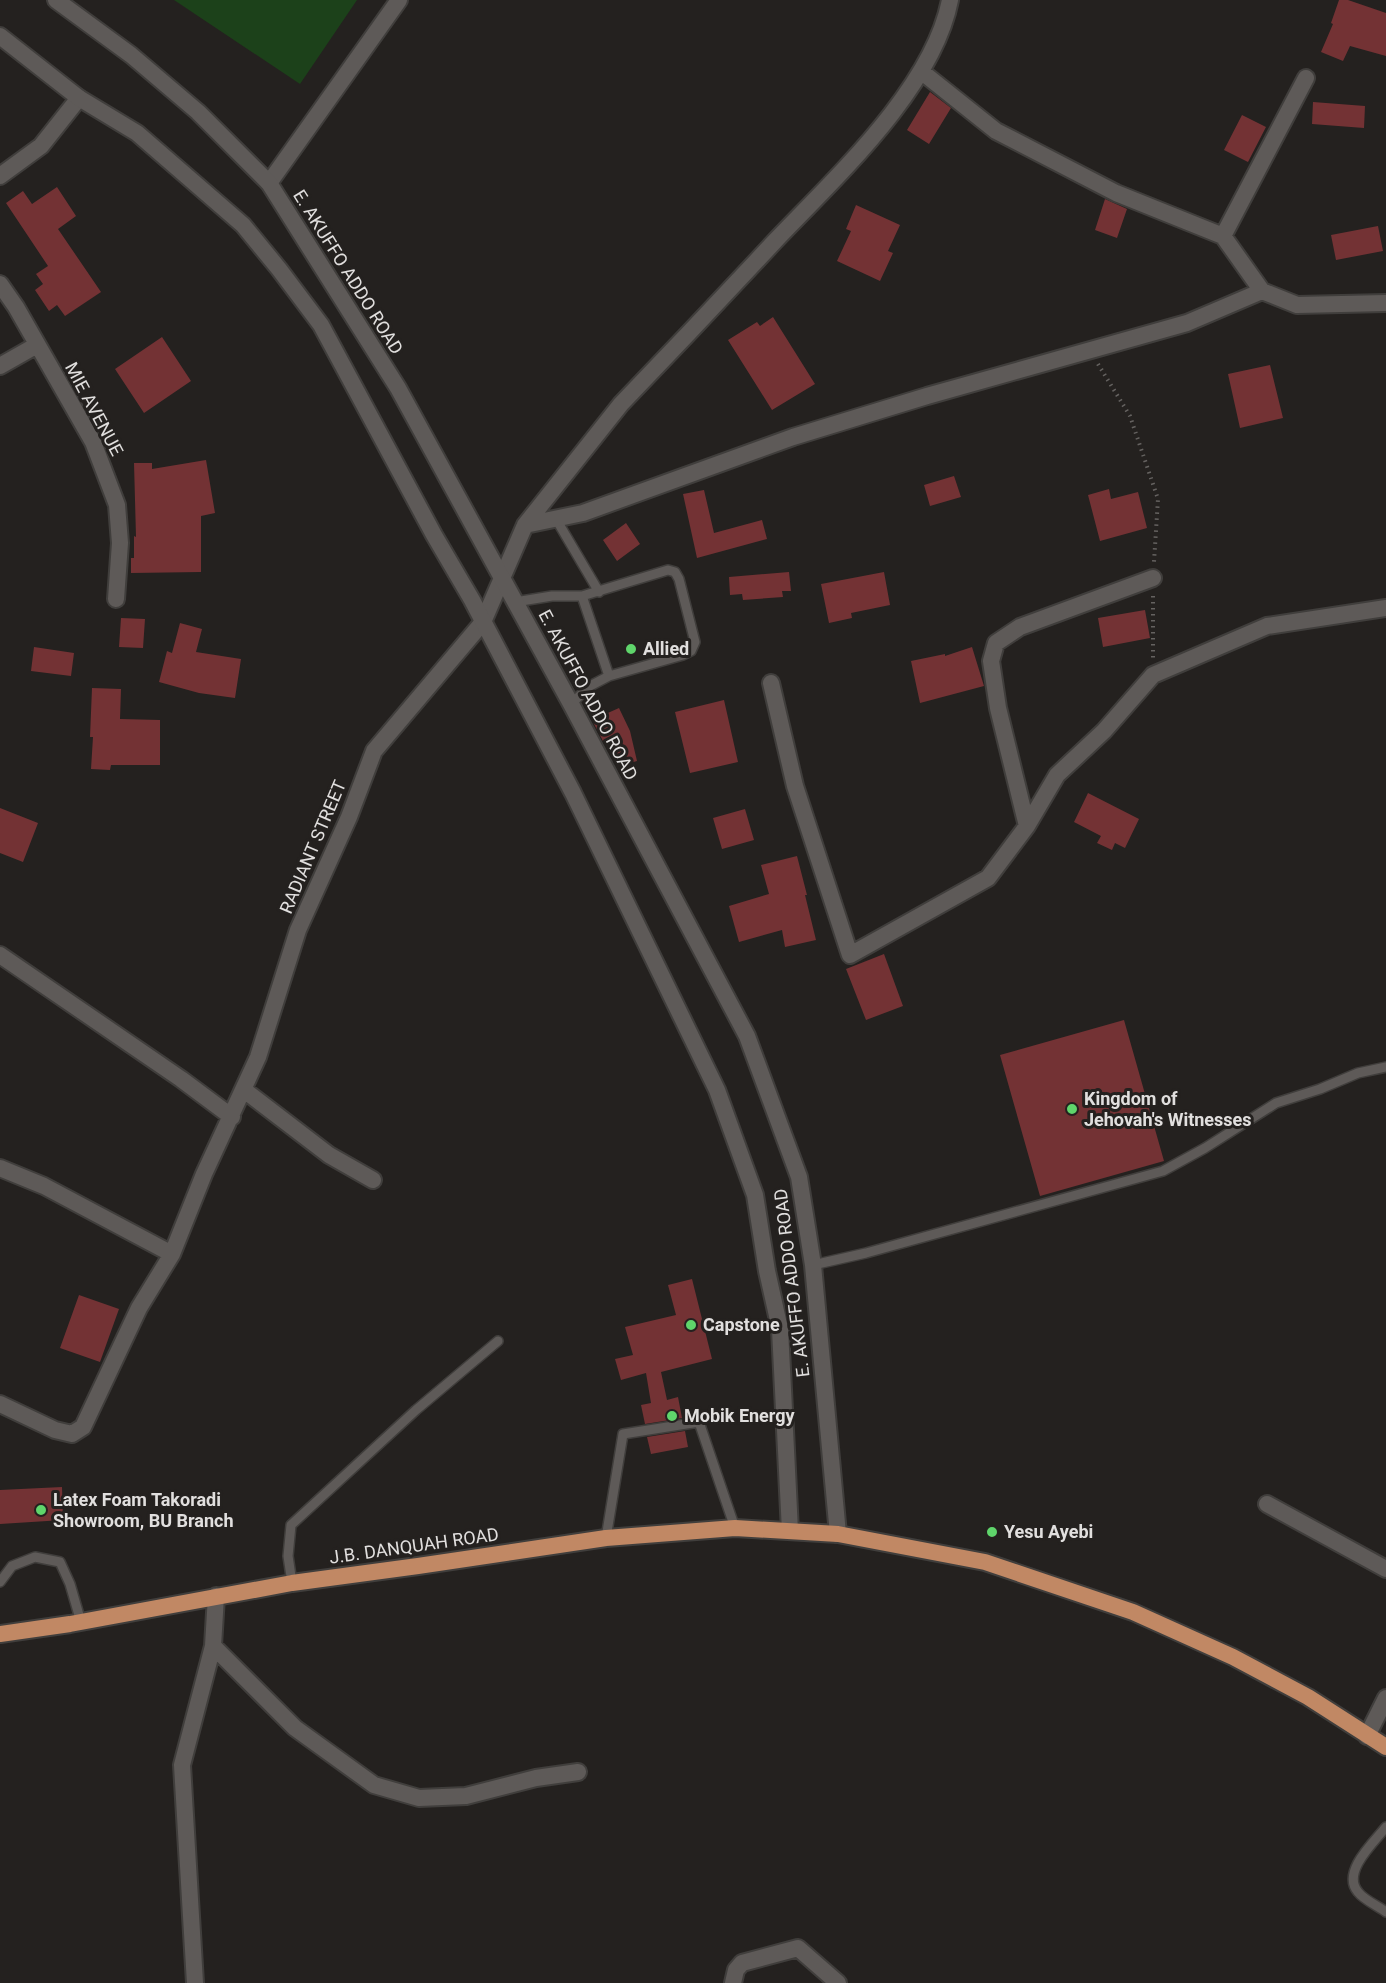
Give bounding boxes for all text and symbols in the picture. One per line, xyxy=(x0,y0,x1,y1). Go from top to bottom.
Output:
street label: E. AKUFFO ADDO ROAD xyxy=(289,186,408,358)
street label: MIE AVENUE xyxy=(61,358,128,459)
street label: E. AKUFFO ADDO ROAD xyxy=(535,606,642,784)
place label: Allied xyxy=(643,638,689,659)
marker: Allied xyxy=(624,642,638,656)
street label: RADIANT STREET xyxy=(275,777,350,917)
place label: Kingdom of Jehovah's Witnesses xyxy=(1084,1088,1252,1130)
marker: Kingdom of Jehovah's Witnesses xyxy=(1065,1102,1079,1116)
street label: E. AKUFFO ADDO ROAD xyxy=(770,1188,814,1379)
place label: Capstone xyxy=(703,1314,780,1335)
marker: Capstone xyxy=(684,1318,698,1332)
place label: Mobik Energy xyxy=(684,1405,796,1426)
marker: Mobik Energy xyxy=(665,1409,679,1423)
place label: Latex Foam Takoradi Showroom, BU Branch xyxy=(53,1489,233,1531)
marker: Latex Foam Takoradi Showroom, BU Branch xyxy=(34,1503,48,1517)
place label: Yesu Ayebi xyxy=(1004,1521,1093,1542)
street label: J.B. DANQUAH ROAD xyxy=(328,1523,500,1568)
marker: Yesu Ayebi xyxy=(985,1525,999,1539)

